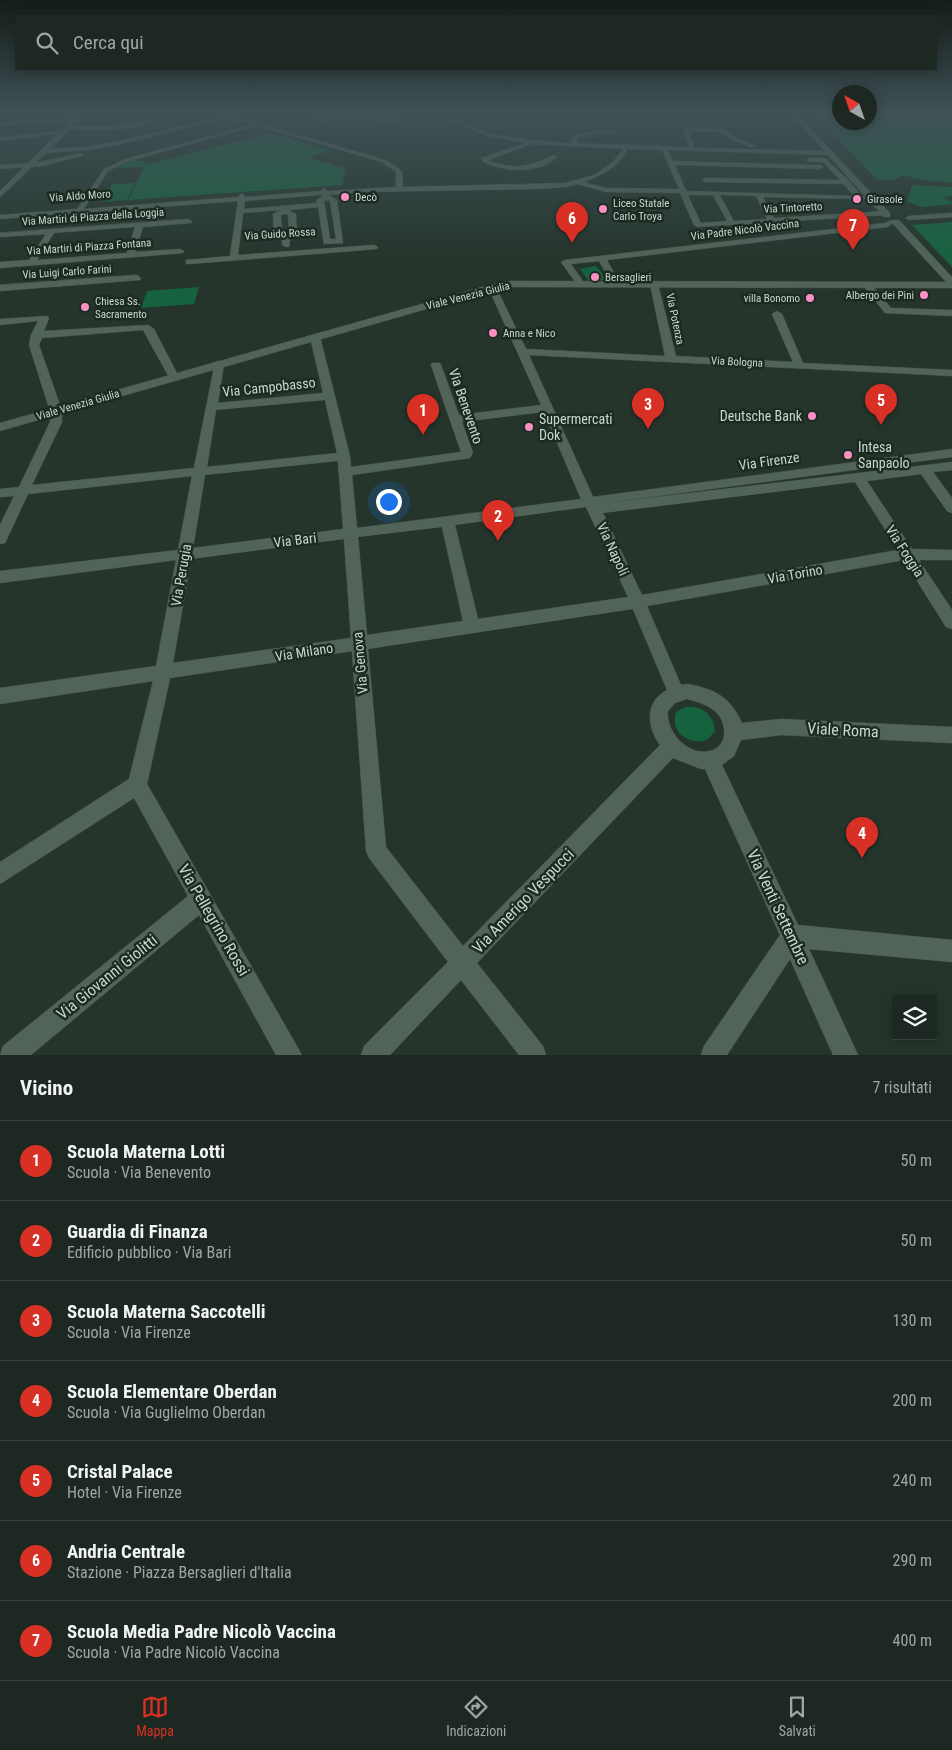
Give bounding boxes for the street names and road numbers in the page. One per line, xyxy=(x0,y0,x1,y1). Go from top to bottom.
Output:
street label: Via Aldo Moro xyxy=(49,187,112,205)
street label: Via Tintoretto xyxy=(763,200,823,216)
street label: Via Martiri di Piazza della Loggia xyxy=(21,206,165,228)
street label: Via Padre Nicolò Vaccina xyxy=(690,217,800,243)
street label: Via Guido Rossa xyxy=(244,225,316,243)
street label: Via Martiri di Piazza Fontana xyxy=(26,236,152,258)
street label: Via Luigi Carlo Farini xyxy=(22,262,112,282)
street label: Viale Venezia Giulia xyxy=(425,279,511,313)
street label: Via Potenza xyxy=(663,292,687,346)
street label: Via Bologna xyxy=(711,354,763,370)
street label: Via Benevento xyxy=(446,366,486,446)
street label: Via Campobasso xyxy=(222,374,316,400)
street label: Viale Venezia Giulia xyxy=(35,387,121,423)
street label: Via Firenze xyxy=(738,449,801,473)
street label: Via Napoli xyxy=(594,520,632,578)
street label: Via Foggia xyxy=(882,522,928,580)
street label: Via Bari xyxy=(273,529,317,551)
street label: Via Perugia xyxy=(168,543,194,607)
street label: Via Torino xyxy=(766,561,824,587)
street label: Via Genova xyxy=(349,631,371,695)
street label: Via Milano xyxy=(274,640,334,664)
street label: Viale Roma xyxy=(807,719,879,741)
street label: Via Amerigo Vespucci xyxy=(468,845,578,957)
street label: Via Venti Settembre xyxy=(743,846,813,968)
street label: Via Pellegrino Rossi xyxy=(174,861,254,979)
street label: Via Giovanni Giolitti xyxy=(53,931,161,1023)

